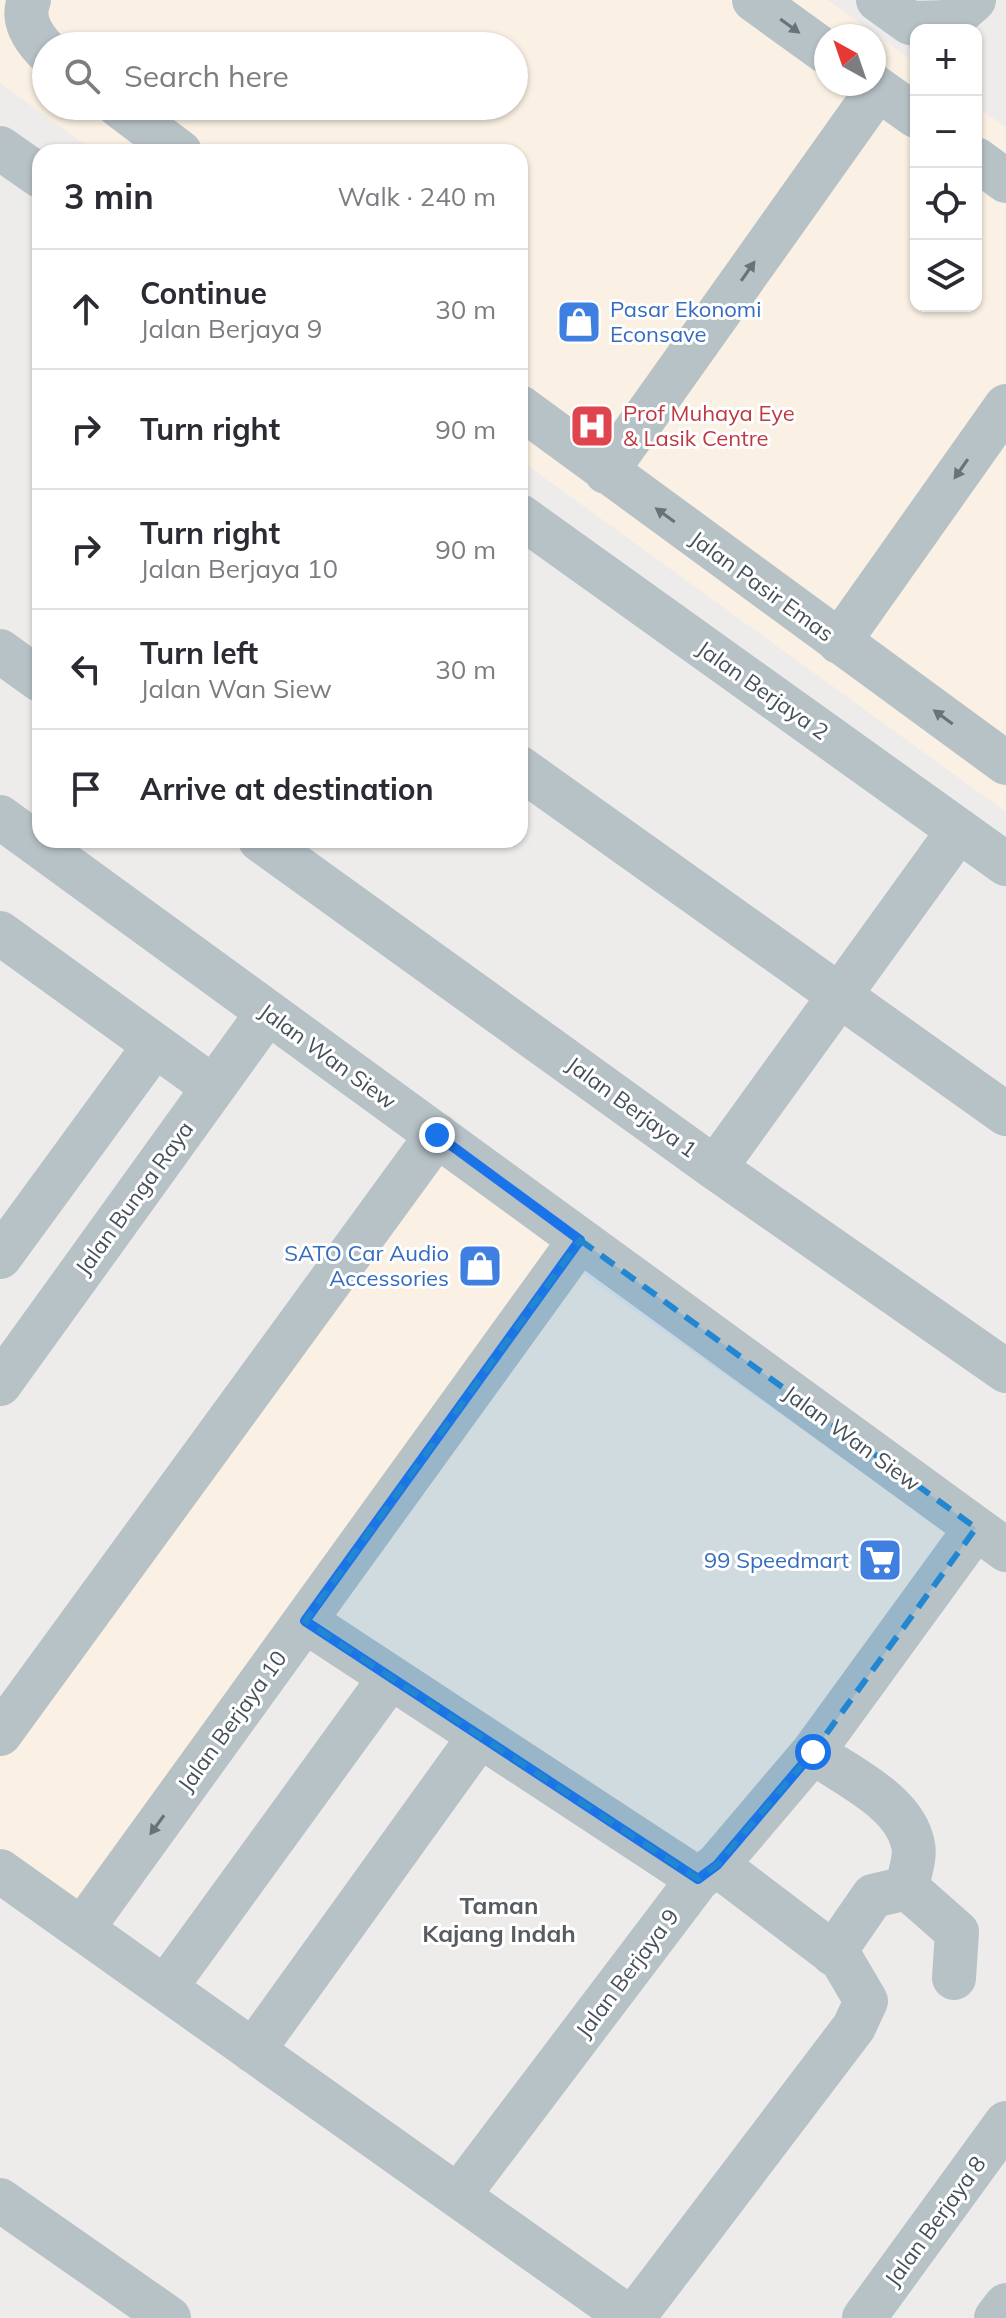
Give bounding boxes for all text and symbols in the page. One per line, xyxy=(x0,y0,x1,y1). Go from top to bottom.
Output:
one-way arrow xyxy=(779,18,800,33)
north arrow xyxy=(814,24,886,96)
map controls xyxy=(910,24,982,312)
button: + xyxy=(910,24,982,96)
search box xyxy=(32,32,528,120)
icon: search xyxy=(60,54,104,98)
text: Search here xyxy=(124,57,289,95)
button: − xyxy=(910,96,982,168)
button: locate xyxy=(910,168,982,240)
text: 3 min xyxy=(64,175,154,218)
text: Walk · 240 m xyxy=(337,180,496,213)
button: layers xyxy=(910,240,982,312)
one-way arrow xyxy=(740,261,755,282)
text: Continue xyxy=(140,274,267,312)
icon: ahead xyxy=(64,287,108,331)
text: 30 m xyxy=(435,293,496,326)
place label: Pasar Ekonomi Econsave xyxy=(610,295,761,348)
shop icon: Pasar Ekonomi Econsave xyxy=(555,298,603,346)
text: Jalan Berjaya 9 xyxy=(140,312,322,345)
place label: Prof Muhaya Eye & Lasik Centre xyxy=(623,399,795,452)
hospital icon: Prof Muhaya Eye & Lasik Centre xyxy=(568,402,616,450)
icon: right xyxy=(64,407,108,451)
text: Turn right xyxy=(140,410,280,448)
text: 90 m xyxy=(435,413,496,446)
one-way arrow xyxy=(954,459,969,480)
one-way arrow xyxy=(654,507,675,523)
text: Turn right xyxy=(140,514,280,552)
street label: Jalan Pasir Emas xyxy=(685,524,839,648)
icon: right xyxy=(64,527,108,571)
text: 90 m xyxy=(435,533,496,566)
text: Jalan Berjaya 10 xyxy=(140,552,338,585)
text: Turn left xyxy=(140,634,258,672)
street label: Jalan Berjaya 2 xyxy=(692,634,834,746)
icon: left xyxy=(64,647,108,691)
text: 30 m xyxy=(435,653,496,686)
text: Jalan Wan Siew xyxy=(140,672,332,705)
one-way arrow xyxy=(932,710,953,725)
icon: arrive xyxy=(64,767,108,811)
text: Arrive at destination xyxy=(140,770,434,808)
street label: Jalan Wan Siew xyxy=(254,997,402,1115)
street label: Jalan Berjaya 1 xyxy=(561,1050,703,1164)
street label: Jalan Bunga Raya xyxy=(69,1116,199,1280)
route end xyxy=(419,1117,455,1153)
place label: SATO Car Audio Accessories xyxy=(284,1239,449,1292)
shop icon: SATO Car Audio Accessories xyxy=(456,1242,504,1290)
street label: Jalan Wan Siew xyxy=(778,1379,926,1497)
supermarket icon: 99 Speedmart xyxy=(856,1536,904,1584)
place label: 99 Speedmart xyxy=(704,1546,849,1574)
street label: Jalan Berjaya 10 xyxy=(171,1645,293,1797)
route start xyxy=(795,1734,831,1770)
one-way arrow xyxy=(149,1814,165,1836)
district label: Taman Kajang Indah xyxy=(422,1890,576,1948)
street label: Jalan Berjaya 9 xyxy=(569,1903,685,2043)
street label: Jalan Berjaya 8 xyxy=(878,2150,992,2292)

